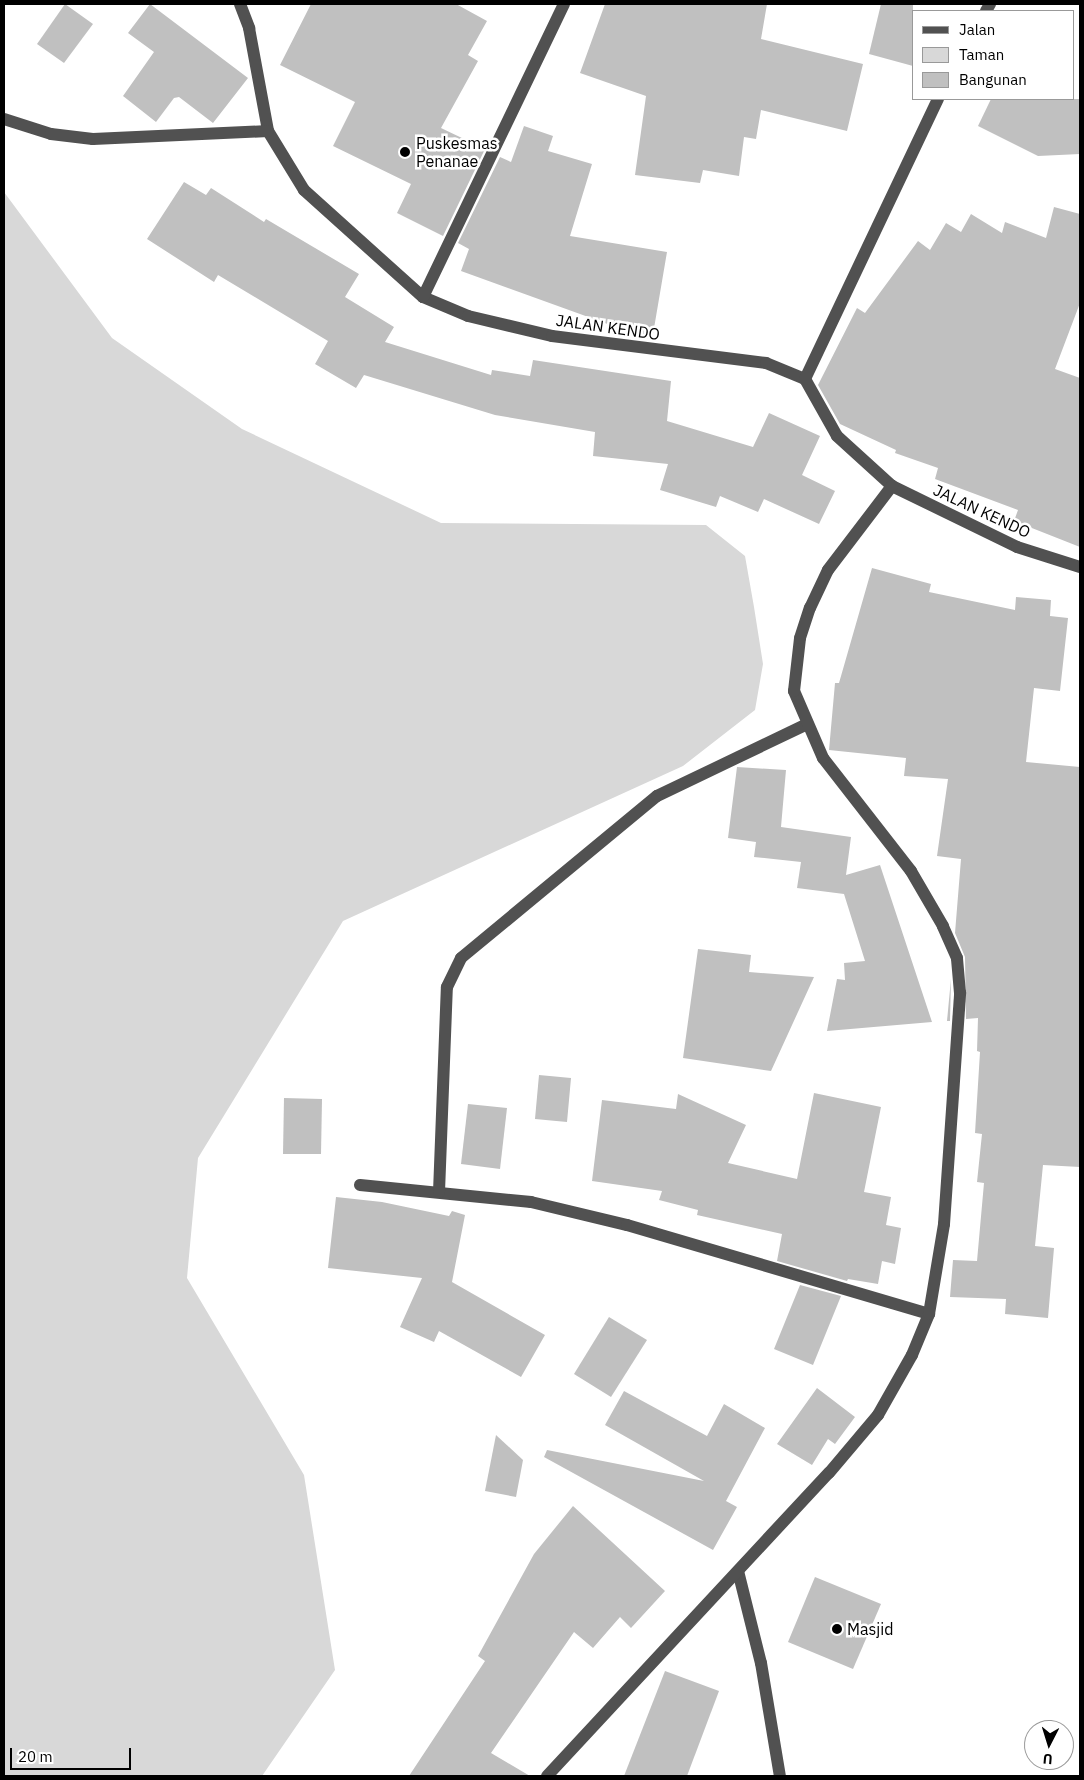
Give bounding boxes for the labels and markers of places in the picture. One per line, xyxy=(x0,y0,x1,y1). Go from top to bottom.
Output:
place label: Puskesmas Penanae xyxy=(416,133,498,171)
marker: Puskesmas Penanae xyxy=(398,145,412,159)
place label: Masjid xyxy=(847,1619,894,1639)
marker: Masjid xyxy=(831,1623,843,1635)

